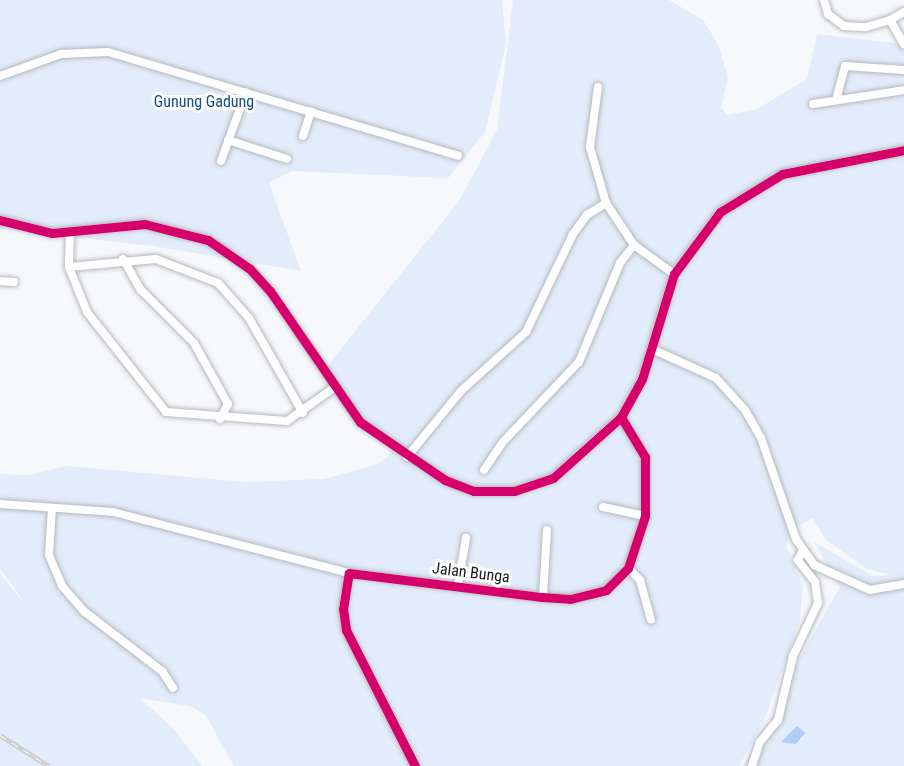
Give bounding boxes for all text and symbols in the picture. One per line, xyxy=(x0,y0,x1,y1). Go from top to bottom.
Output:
park label: Gunung Gadung xyxy=(154,92,254,112)
street label: Jalan Bunga xyxy=(431,559,511,587)

